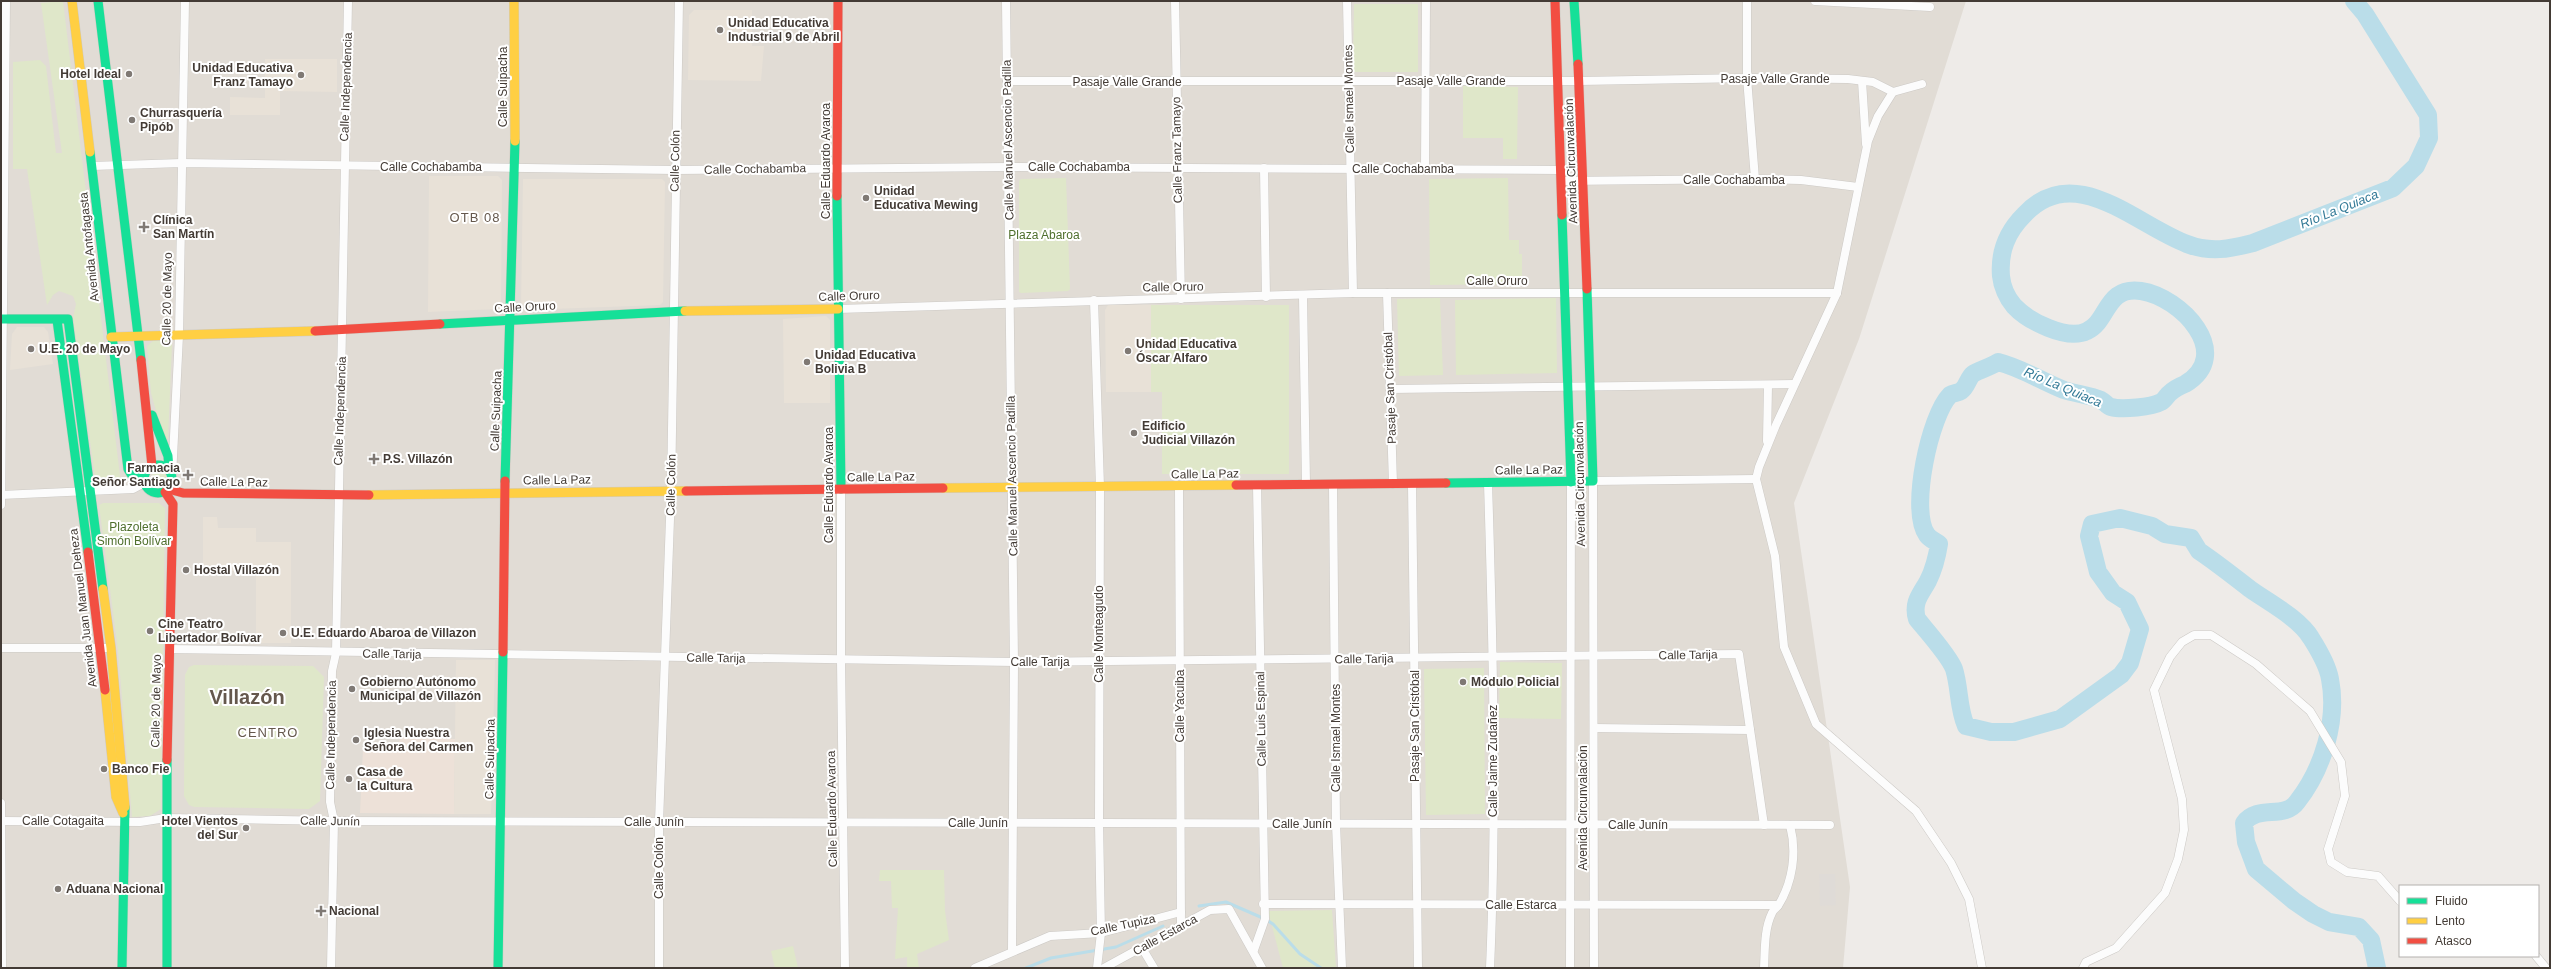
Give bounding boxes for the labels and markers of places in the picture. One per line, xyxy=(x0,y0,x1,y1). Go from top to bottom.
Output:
place label: Unidad Educativa Industrial 9 de Abril xyxy=(728,16,840,44)
marker: Unidad Educativa Industrial 9 de Abril xyxy=(715,25,725,35)
place label: Unidad Educativa Franz Tamayo xyxy=(192,61,293,89)
place label: Hotel Ideal xyxy=(60,67,121,81)
marker: Hotel Ideal xyxy=(124,69,134,79)
marker: Unidad Educativa Franz Tamayo xyxy=(296,70,306,80)
place label: Churrasquería Pipób xyxy=(140,106,222,134)
marker: Churrasquería Pipób xyxy=(127,115,137,125)
place label: Unidad Educativa Mewing xyxy=(874,184,978,212)
marker: Unidad Educativa Mewing xyxy=(861,193,871,203)
place label: Clínica San Martín xyxy=(153,213,214,241)
marker: Clínica San Martín xyxy=(138,221,150,233)
place label: Unidad Educativa Óscar Alfaro xyxy=(1136,337,1237,365)
place label: U.E. 20 de Mayo xyxy=(39,342,130,356)
marker: U.E. 20 de Mayo xyxy=(26,344,36,354)
marker: Unidad Educativa Óscar Alfaro xyxy=(1123,346,1133,356)
place label: Unidad Educativa Bolivia B xyxy=(815,348,916,376)
marker: Unidad Educativa Bolivia B xyxy=(802,357,812,367)
place label: Edificio Judicial Villazón xyxy=(1142,419,1235,447)
marker: Edificio Judicial Villazón xyxy=(1129,428,1139,438)
place label: P.S. Villazón xyxy=(383,452,453,466)
marker: P.S. Villazón xyxy=(368,453,380,465)
place label: Farmacia Señor Santiago xyxy=(92,461,180,489)
marker: Farmacia Señor Santiago xyxy=(183,470,193,480)
place label: Hostal Villazón xyxy=(194,563,279,577)
marker: Hostal Villazón xyxy=(181,565,191,575)
place label: Cine Teatro Libertador Bolívar xyxy=(158,617,262,645)
marker: Cine Teatro Libertador Bolívar xyxy=(145,626,155,636)
place label: U.E. Eduardo Abaroa de Villazon xyxy=(291,626,476,640)
marker: U.E. Eduardo Abaroa de Villazon xyxy=(278,628,288,638)
place label: Gobierno Autónomo Municipal de Villazón xyxy=(360,675,481,703)
place label: Módulo Policial xyxy=(1471,675,1559,689)
marker: Módulo Policial xyxy=(1458,677,1468,687)
marker: Gobierno Autónomo Municipal de Villazón xyxy=(347,684,357,694)
place label: Iglesia Nuestra Señora del Carmen xyxy=(364,726,473,754)
marker: Iglesia Nuestra Señora del Carmen xyxy=(351,735,361,745)
place label: Banco Fie xyxy=(112,762,170,776)
marker: Banco Fie xyxy=(99,764,109,774)
place label: Casa de la Cultura xyxy=(357,765,413,793)
marker: Casa de la Cultura xyxy=(344,774,354,784)
place label: Hotel Vientos del Sur xyxy=(162,814,238,842)
marker: Hotel Vientos del Sur xyxy=(241,823,251,833)
place label: Aduana Nacional xyxy=(66,882,163,896)
marker: Aduana Nacional xyxy=(53,884,63,894)
place label: Nacional xyxy=(329,904,379,918)
marker: Nacional xyxy=(316,906,326,916)

